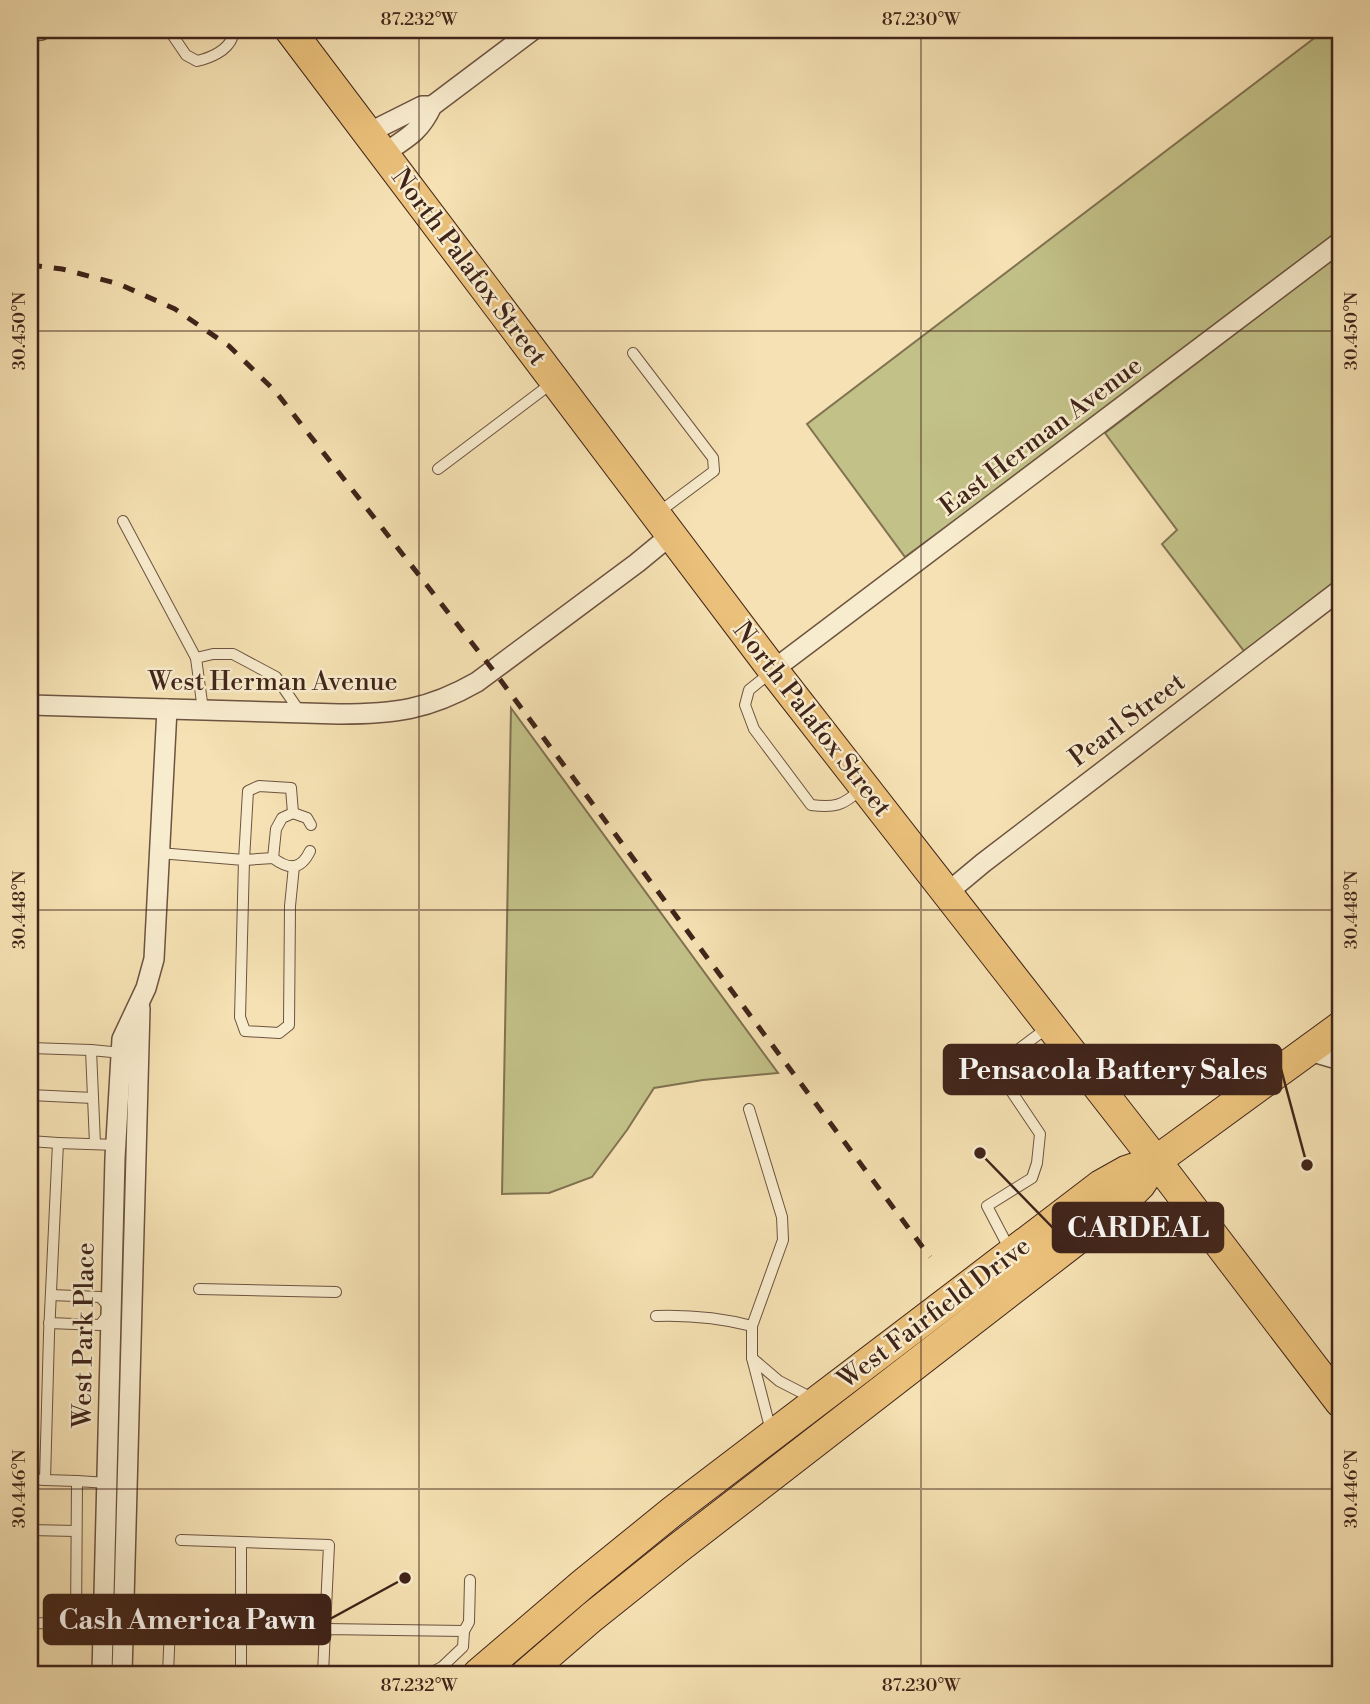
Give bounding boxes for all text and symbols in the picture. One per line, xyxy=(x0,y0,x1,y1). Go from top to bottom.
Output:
text: 87.232°W xyxy=(381,8,458,31)
text: 87.230°W xyxy=(882,8,961,31)
street label: North Palafox Street xyxy=(384,162,554,372)
text: 30.450°N xyxy=(8,291,31,370)
text: 30.450°N xyxy=(1340,291,1363,370)
street label: East Herman Avenue xyxy=(933,349,1149,523)
street label: North Palafox Street xyxy=(726,615,898,823)
street label: West Herman Avenue xyxy=(147,666,398,698)
street label: Pearl Street xyxy=(1063,666,1191,774)
text: 30.448°N xyxy=(8,870,31,949)
text: 30.448°N xyxy=(1340,870,1363,949)
callout: Pensacola Battery Sales xyxy=(944,1045,1281,1094)
text: Pensacola Battery Sales xyxy=(958,1053,1268,1088)
callout: CARDEAL xyxy=(1053,1203,1223,1252)
text: CARDEAL xyxy=(1067,1211,1209,1246)
street label: West Fairfield Drive xyxy=(830,1230,1037,1397)
street label: West Park Place xyxy=(66,1242,102,1429)
text: 30.446°N xyxy=(8,1449,31,1528)
text: 30.446°N xyxy=(1340,1449,1363,1528)
callout: Cash America Pawn xyxy=(44,1595,330,1644)
text: Cash America Pawn xyxy=(58,1603,316,1638)
text: 87.232°W xyxy=(381,1674,458,1697)
text: 87.230°W xyxy=(882,1674,961,1697)

